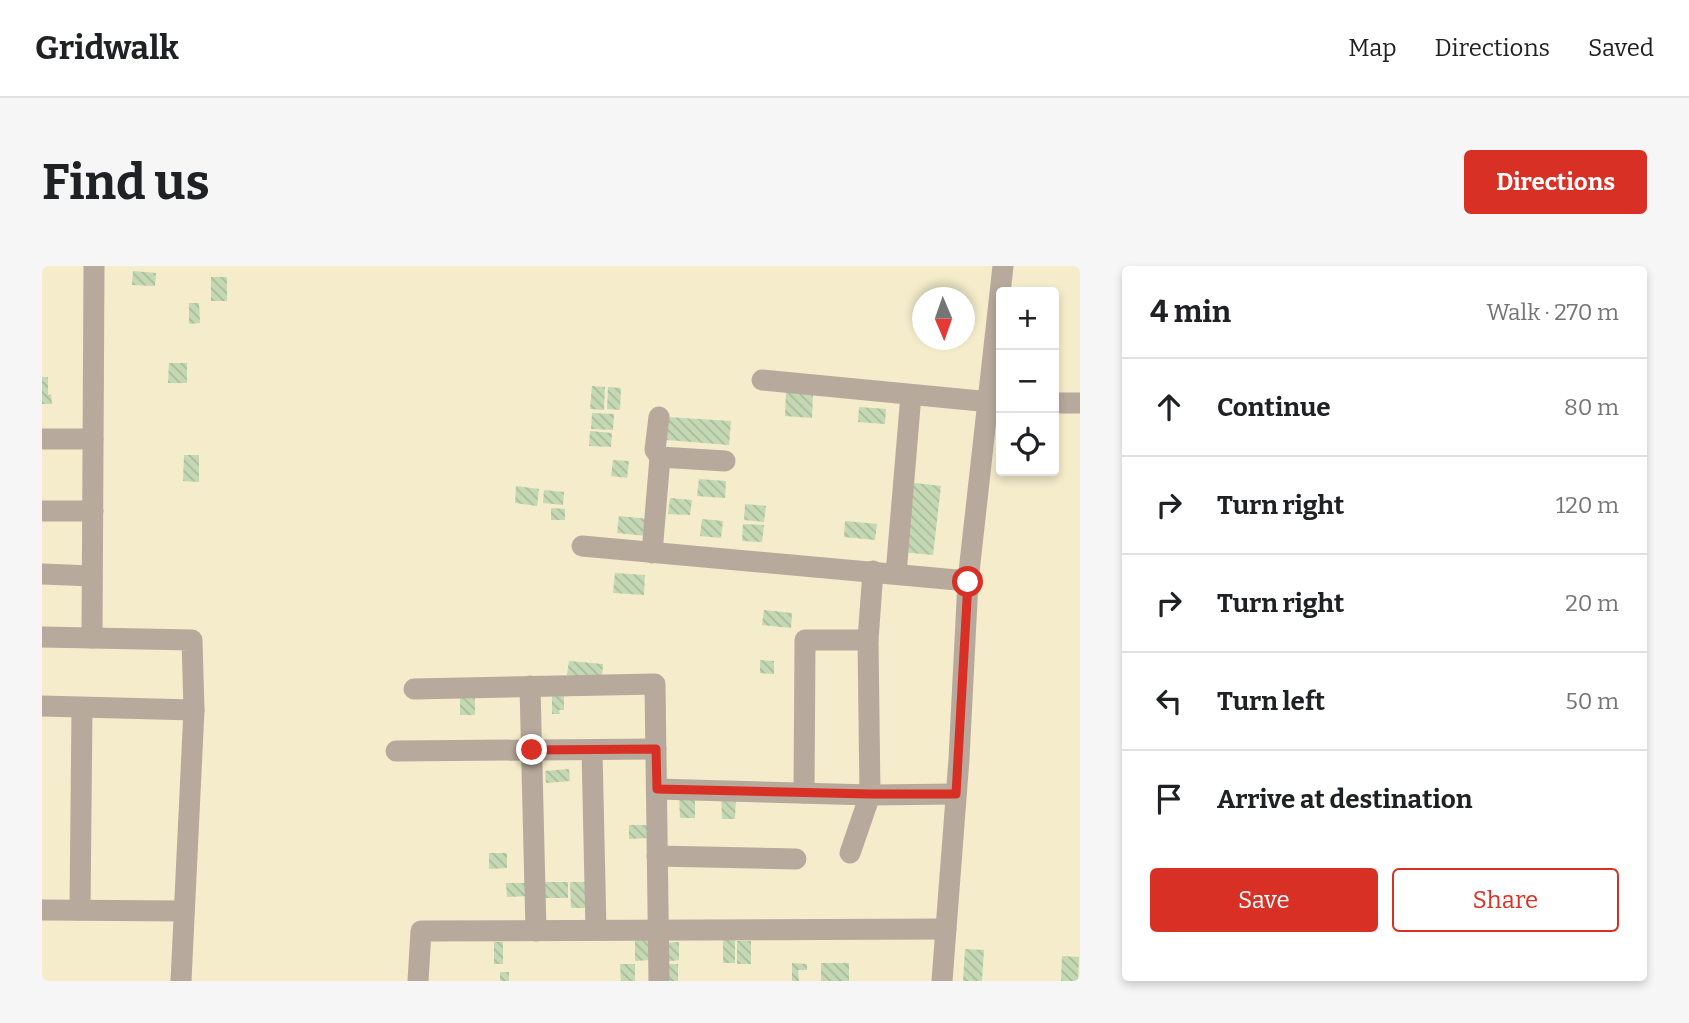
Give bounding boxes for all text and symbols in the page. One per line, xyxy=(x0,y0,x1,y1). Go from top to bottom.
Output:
text: Gridwalk xyxy=(35,28,179,68)
text: Map xyxy=(1348,34,1397,62)
text: Directions xyxy=(1435,34,1550,62)
text: Saved xyxy=(1588,34,1654,62)
button: Directions xyxy=(1464,150,1647,214)
text: Find us xyxy=(42,153,210,212)
north arrow xyxy=(912,287,975,350)
map controls xyxy=(996,287,1059,476)
button: + xyxy=(996,287,1059,350)
text: 4 min xyxy=(1150,294,1231,330)
text: Walk · 270 m xyxy=(1486,298,1619,326)
button: − xyxy=(996,350,1059,413)
icon: ahead xyxy=(1150,388,1188,426)
text: Continue xyxy=(1217,392,1331,423)
text: 80 m xyxy=(1564,393,1619,421)
button: locate xyxy=(996,413,1059,476)
icon: right xyxy=(1150,486,1188,524)
text: Turn right xyxy=(1217,490,1344,521)
text: 120 m xyxy=(1556,491,1619,519)
route start xyxy=(952,566,983,597)
icon: right xyxy=(1150,584,1188,622)
text: Turn right xyxy=(1217,588,1344,619)
text: 20 m xyxy=(1565,589,1619,617)
icon: left xyxy=(1150,682,1188,720)
text: Turn left xyxy=(1217,686,1325,717)
text: 50 m xyxy=(1565,687,1619,715)
route end xyxy=(516,734,547,765)
icon: arrive xyxy=(1150,780,1188,818)
text: Arrive at destination xyxy=(1217,784,1472,815)
button: Save xyxy=(1150,868,1378,932)
button: Share xyxy=(1392,868,1619,932)

